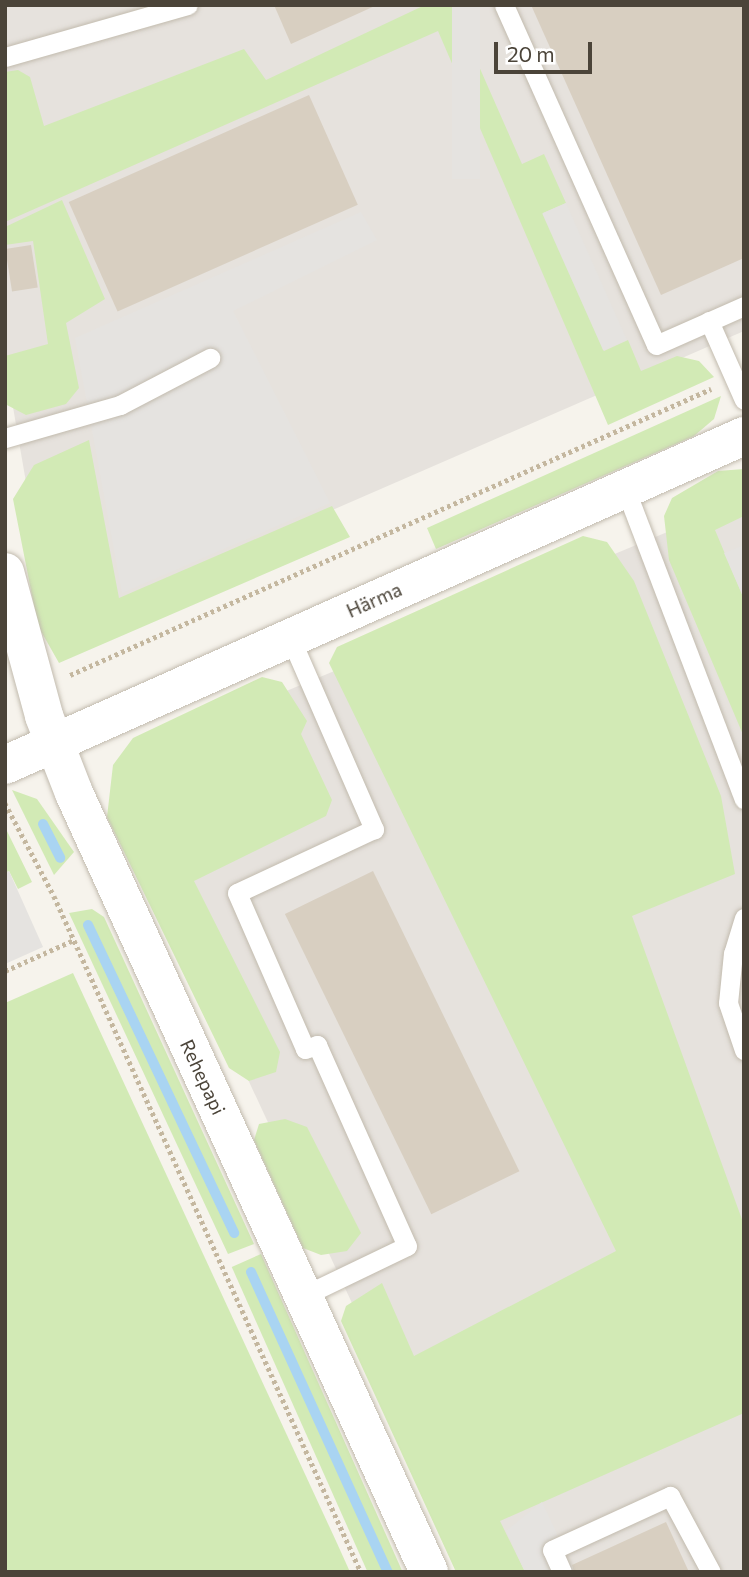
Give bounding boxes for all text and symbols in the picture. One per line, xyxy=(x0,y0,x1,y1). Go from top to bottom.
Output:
scale bar xyxy=(497,28,595,72)
text: 20 m xyxy=(507,41,555,66)
street label: Härma xyxy=(343,578,405,622)
street label: Rehepapi xyxy=(176,1036,230,1118)

